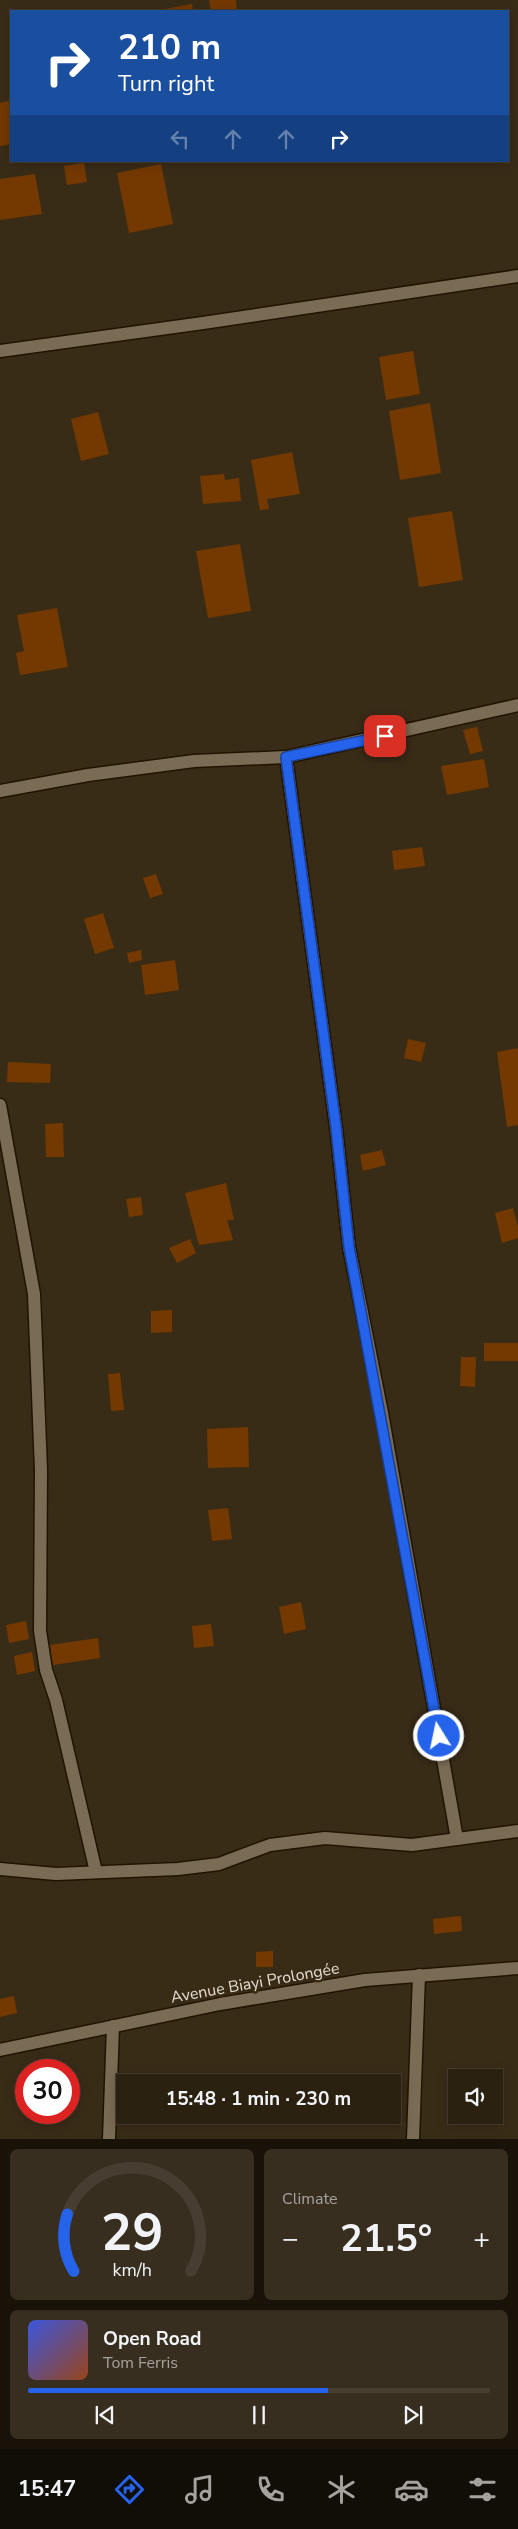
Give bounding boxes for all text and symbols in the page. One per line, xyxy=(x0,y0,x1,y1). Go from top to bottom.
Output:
text: 210 m xyxy=(118,24,221,71)
icon: right xyxy=(35,30,100,95)
text: Turn right xyxy=(118,69,214,99)
icon: left xyxy=(166,125,194,153)
icon: ahead xyxy=(219,125,247,153)
icon: ahead xyxy=(272,125,300,153)
icon: right xyxy=(325,125,353,153)
pin xyxy=(364,715,406,757)
icon: arrive xyxy=(371,722,399,750)
position arrow xyxy=(412,1709,464,1761)
street label: Avenue Biayi Prolongée xyxy=(169,1957,341,2009)
speed limit sign: 30 xyxy=(15,2059,80,2124)
map controls xyxy=(448,2069,503,2124)
button: sound xyxy=(448,2069,503,2124)
text: 15:48 · 1 min · 230 m xyxy=(166,2086,351,2112)
text: Climate xyxy=(282,2188,337,2210)
text: 29 xyxy=(101,2197,163,2268)
text: 21.5° xyxy=(340,2213,432,2264)
text: − xyxy=(282,2220,299,2258)
text: + xyxy=(473,2220,490,2258)
text: km/h xyxy=(112,2258,152,2282)
text: Open Road xyxy=(103,2326,201,2352)
text: Tom Ferris xyxy=(103,2352,178,2374)
icon: previous xyxy=(91,2401,119,2429)
icon: pause xyxy=(245,2401,273,2429)
icon: next xyxy=(399,2401,427,2429)
icon: directions xyxy=(112,2472,147,2507)
icon: music xyxy=(182,2472,217,2507)
icon: phone xyxy=(253,2472,288,2507)
icon: climate xyxy=(324,2472,359,2507)
icon: car xyxy=(394,2472,429,2507)
icon: filters xyxy=(465,2472,500,2507)
text: 15:47 xyxy=(18,2474,76,2504)

